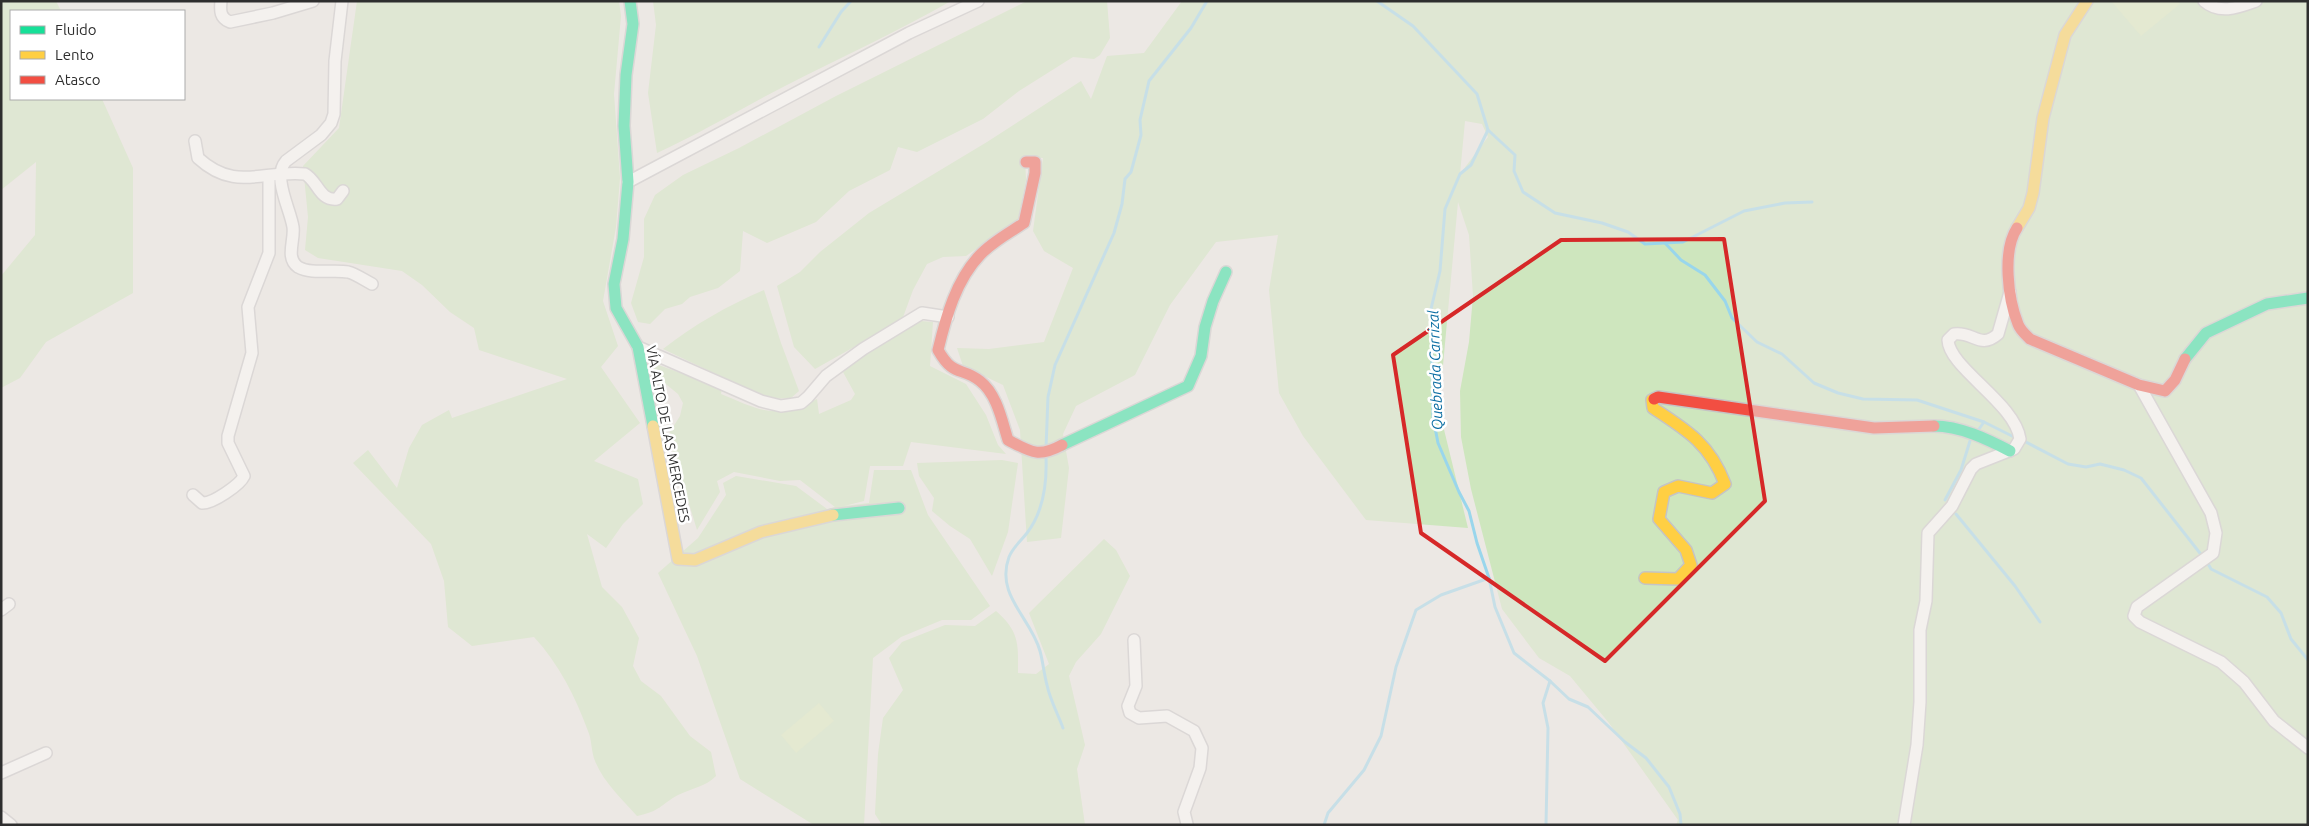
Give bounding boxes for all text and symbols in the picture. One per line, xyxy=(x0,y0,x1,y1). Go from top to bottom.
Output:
legend xyxy=(10,10,185,100)
text: Fluido xyxy=(55,21,97,38)
text: Lento xyxy=(55,46,94,63)
text: Atasco xyxy=(55,71,101,88)
water label: Quebrada Carrizal xyxy=(1424,309,1447,430)
street label: VÍA ALTO DE LAS MERCEDES xyxy=(643,344,694,524)

